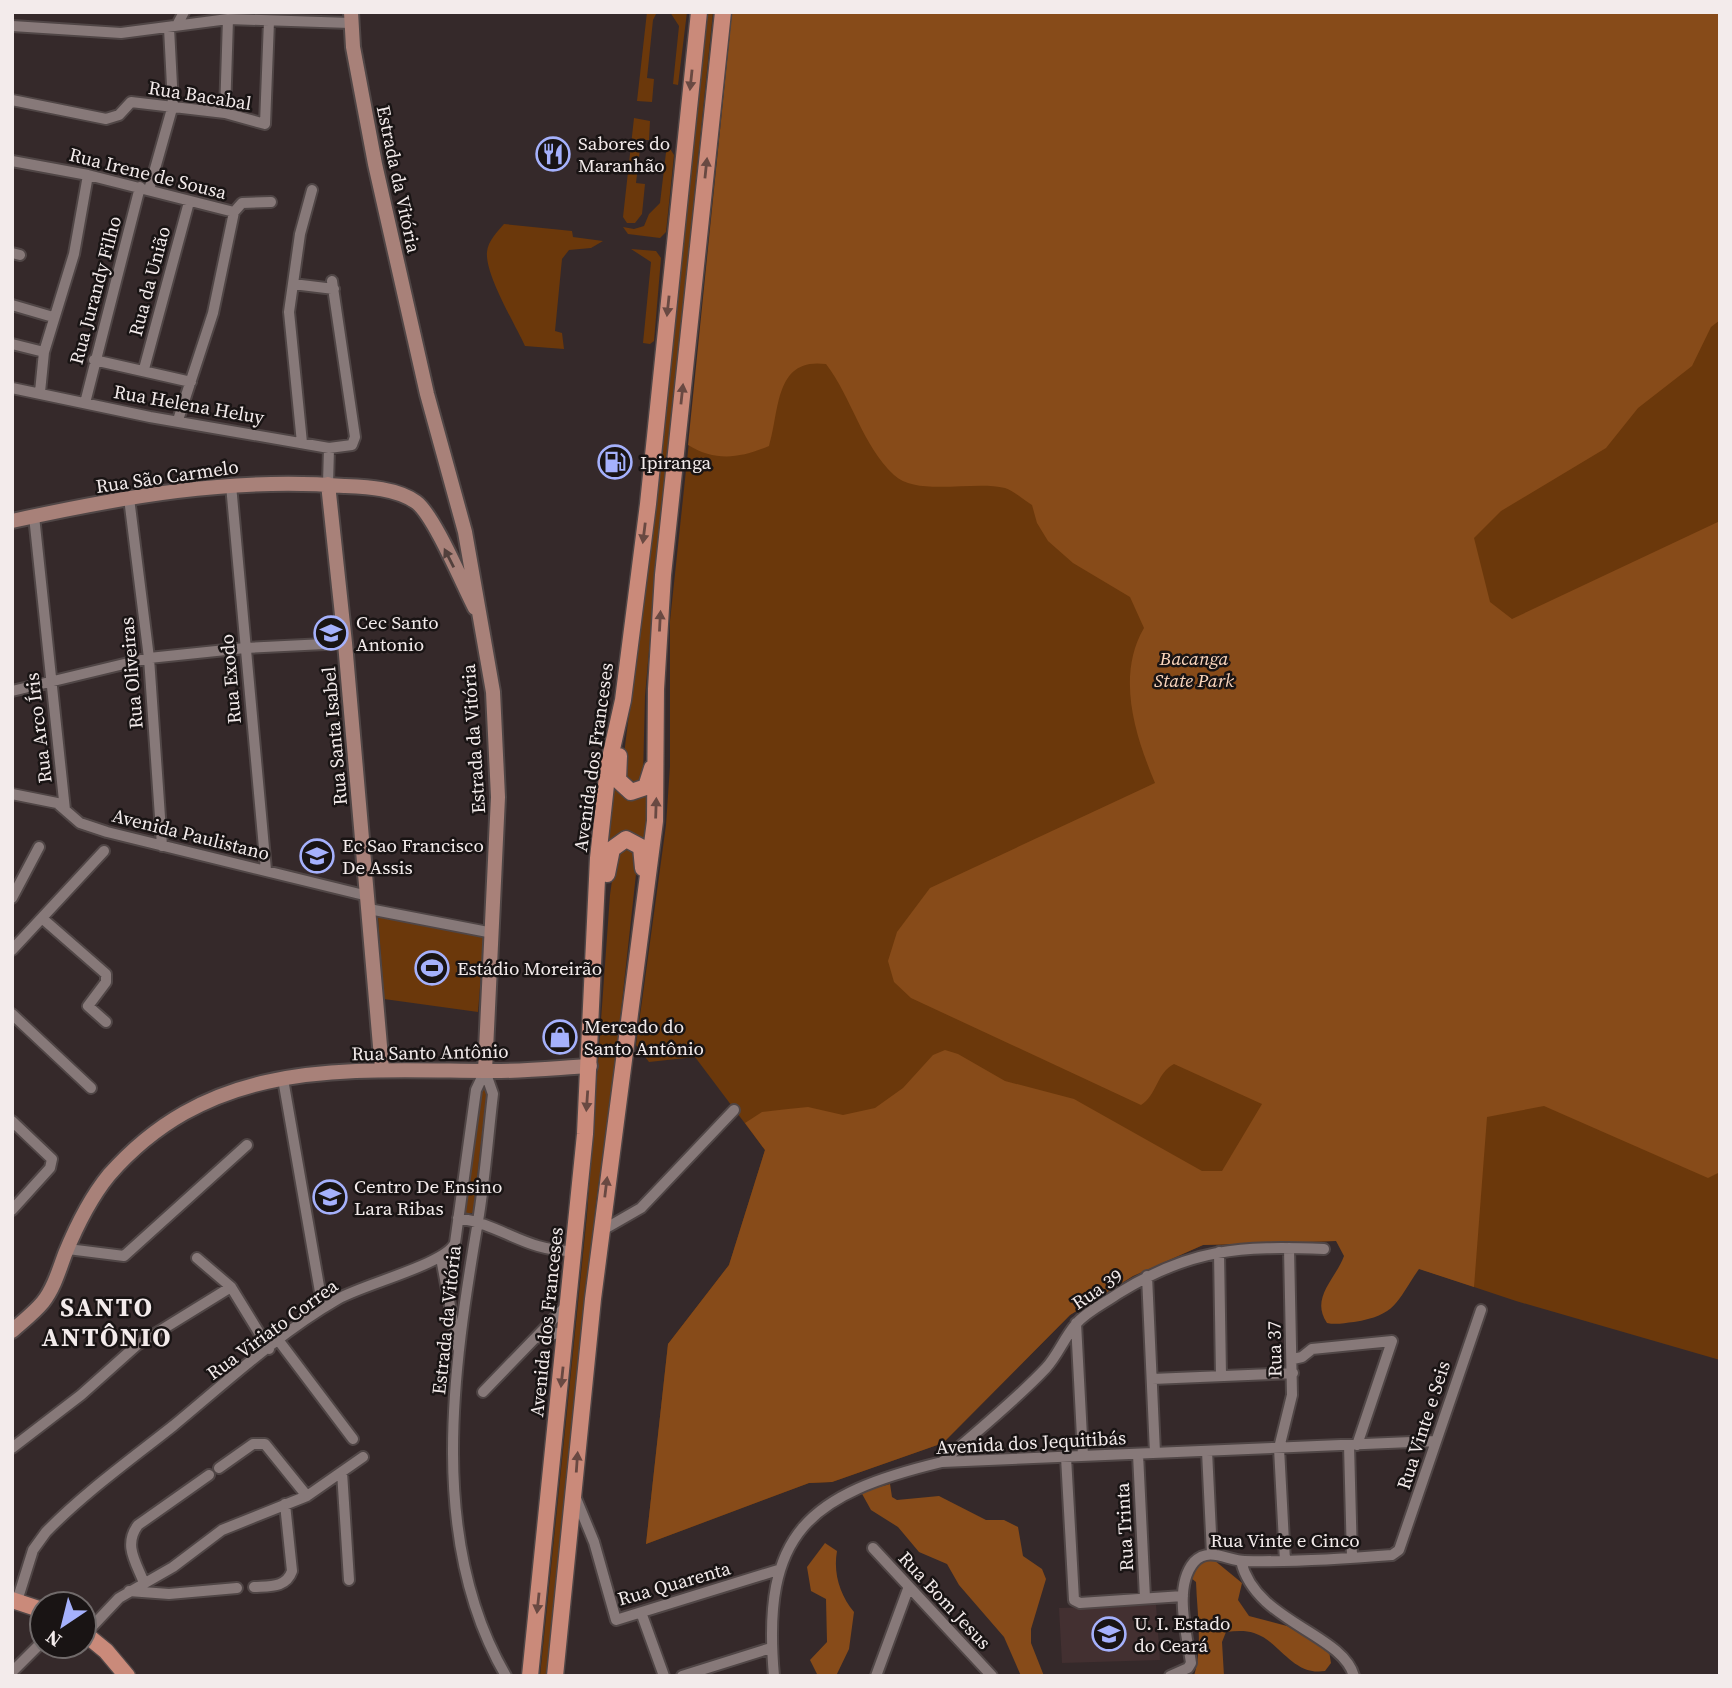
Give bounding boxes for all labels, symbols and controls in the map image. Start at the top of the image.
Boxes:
one-way arrow [686,69,697,91]
street label: Rua Bacabal [147,74,254,116]
street label: Estrada da Vitória [371,103,427,255]
place label: Sabores do Maranhão [578,130,670,178]
restaurant icon: Sabores do Maranhão [534,135,572,173]
street label: Rua Irene de Sousa [67,141,230,205]
one-way arrow [701,157,712,179]
street label: Rua Jurandy Filho [63,213,127,367]
street label: Rua da União [122,223,176,339]
one-way arrow [663,296,674,318]
street label: Rua Helena Heluy [112,378,267,430]
one-way arrow [677,383,688,405]
fuel station icon: Ipiranga [596,443,634,481]
place label: Ipiranga [640,449,712,475]
street label: Rua São Carmelo [94,453,240,499]
one-way arrow [639,522,650,544]
one-way arrow [444,548,455,568]
place label: Cec Santo Antonio [356,609,439,657]
one-way arrow [655,610,666,632]
school or university icon: Cec Santo Antonio [312,614,350,652]
street label: Rua Oliveiras [113,616,149,730]
street label: Rua Exodo [213,633,247,725]
park label: Bacanga State Park [1154,645,1234,693]
street label: Avenida dos Franceses [567,661,619,853]
street label: Estrada da Vitória [455,663,491,815]
street label: Rua Santa Isabel [315,665,353,806]
street label: Rua Arco Íris [18,671,58,785]
one-way arrow [650,797,661,819]
street label: Avenida Paulistano [110,802,272,866]
place label: Ec Sao Francisco De Assis [342,832,484,880]
school or university icon: Ec Sao Francisco De Assis [298,837,336,875]
sports icon: Estádio Moreirão [413,949,451,987]
place label: Estádio Moreirão [457,955,602,981]
place label: Mercado do Santo Antônio [584,1013,704,1061]
shop icon: Mercado do Santo Antônio [541,1018,579,1056]
street label: Rua Santo Antônio [351,1038,509,1066]
one-way arrow [581,1091,592,1113]
place label: Centro De Ensino Lara Ribas [354,1173,502,1221]
one-way arrow [601,1176,612,1198]
school or university icon: Centro De Ensino Lara Ribas [311,1178,349,1216]
street label: Avenida dos Franceses [523,1226,569,1418]
street label: Estrada da Vitória [425,1244,467,1396]
street label: Rua 39 [1066,1262,1128,1316]
street label: Rua Viriato Correa [201,1272,343,1386]
district label: SANTO ANTÔNIO [42,1289,172,1355]
street label: Rua 37 [1261,1321,1287,1377]
street label: Rua Vinte e Seis [1390,1357,1456,1493]
one-way arrow [556,1366,567,1388]
street label: Avenida dos Jequitibás [935,1424,1127,1460]
one-way arrow [572,1450,583,1472]
street label: Rua Trinta [1109,1482,1139,1572]
street label: Rua Vinte e Cinco [1210,1527,1360,1553]
street label: Rua Bom Jesus [893,1545,997,1655]
street label: Rua Quarenta [615,1554,734,1612]
north arrow [28,1590,98,1660]
one-way arrow [532,1592,543,1614]
place label: U. I. Estado do Ceará [1134,1610,1230,1658]
school or university icon: U. I. Estado do Ceará [1090,1615,1128,1653]
text: N [40,1624,66,1654]

